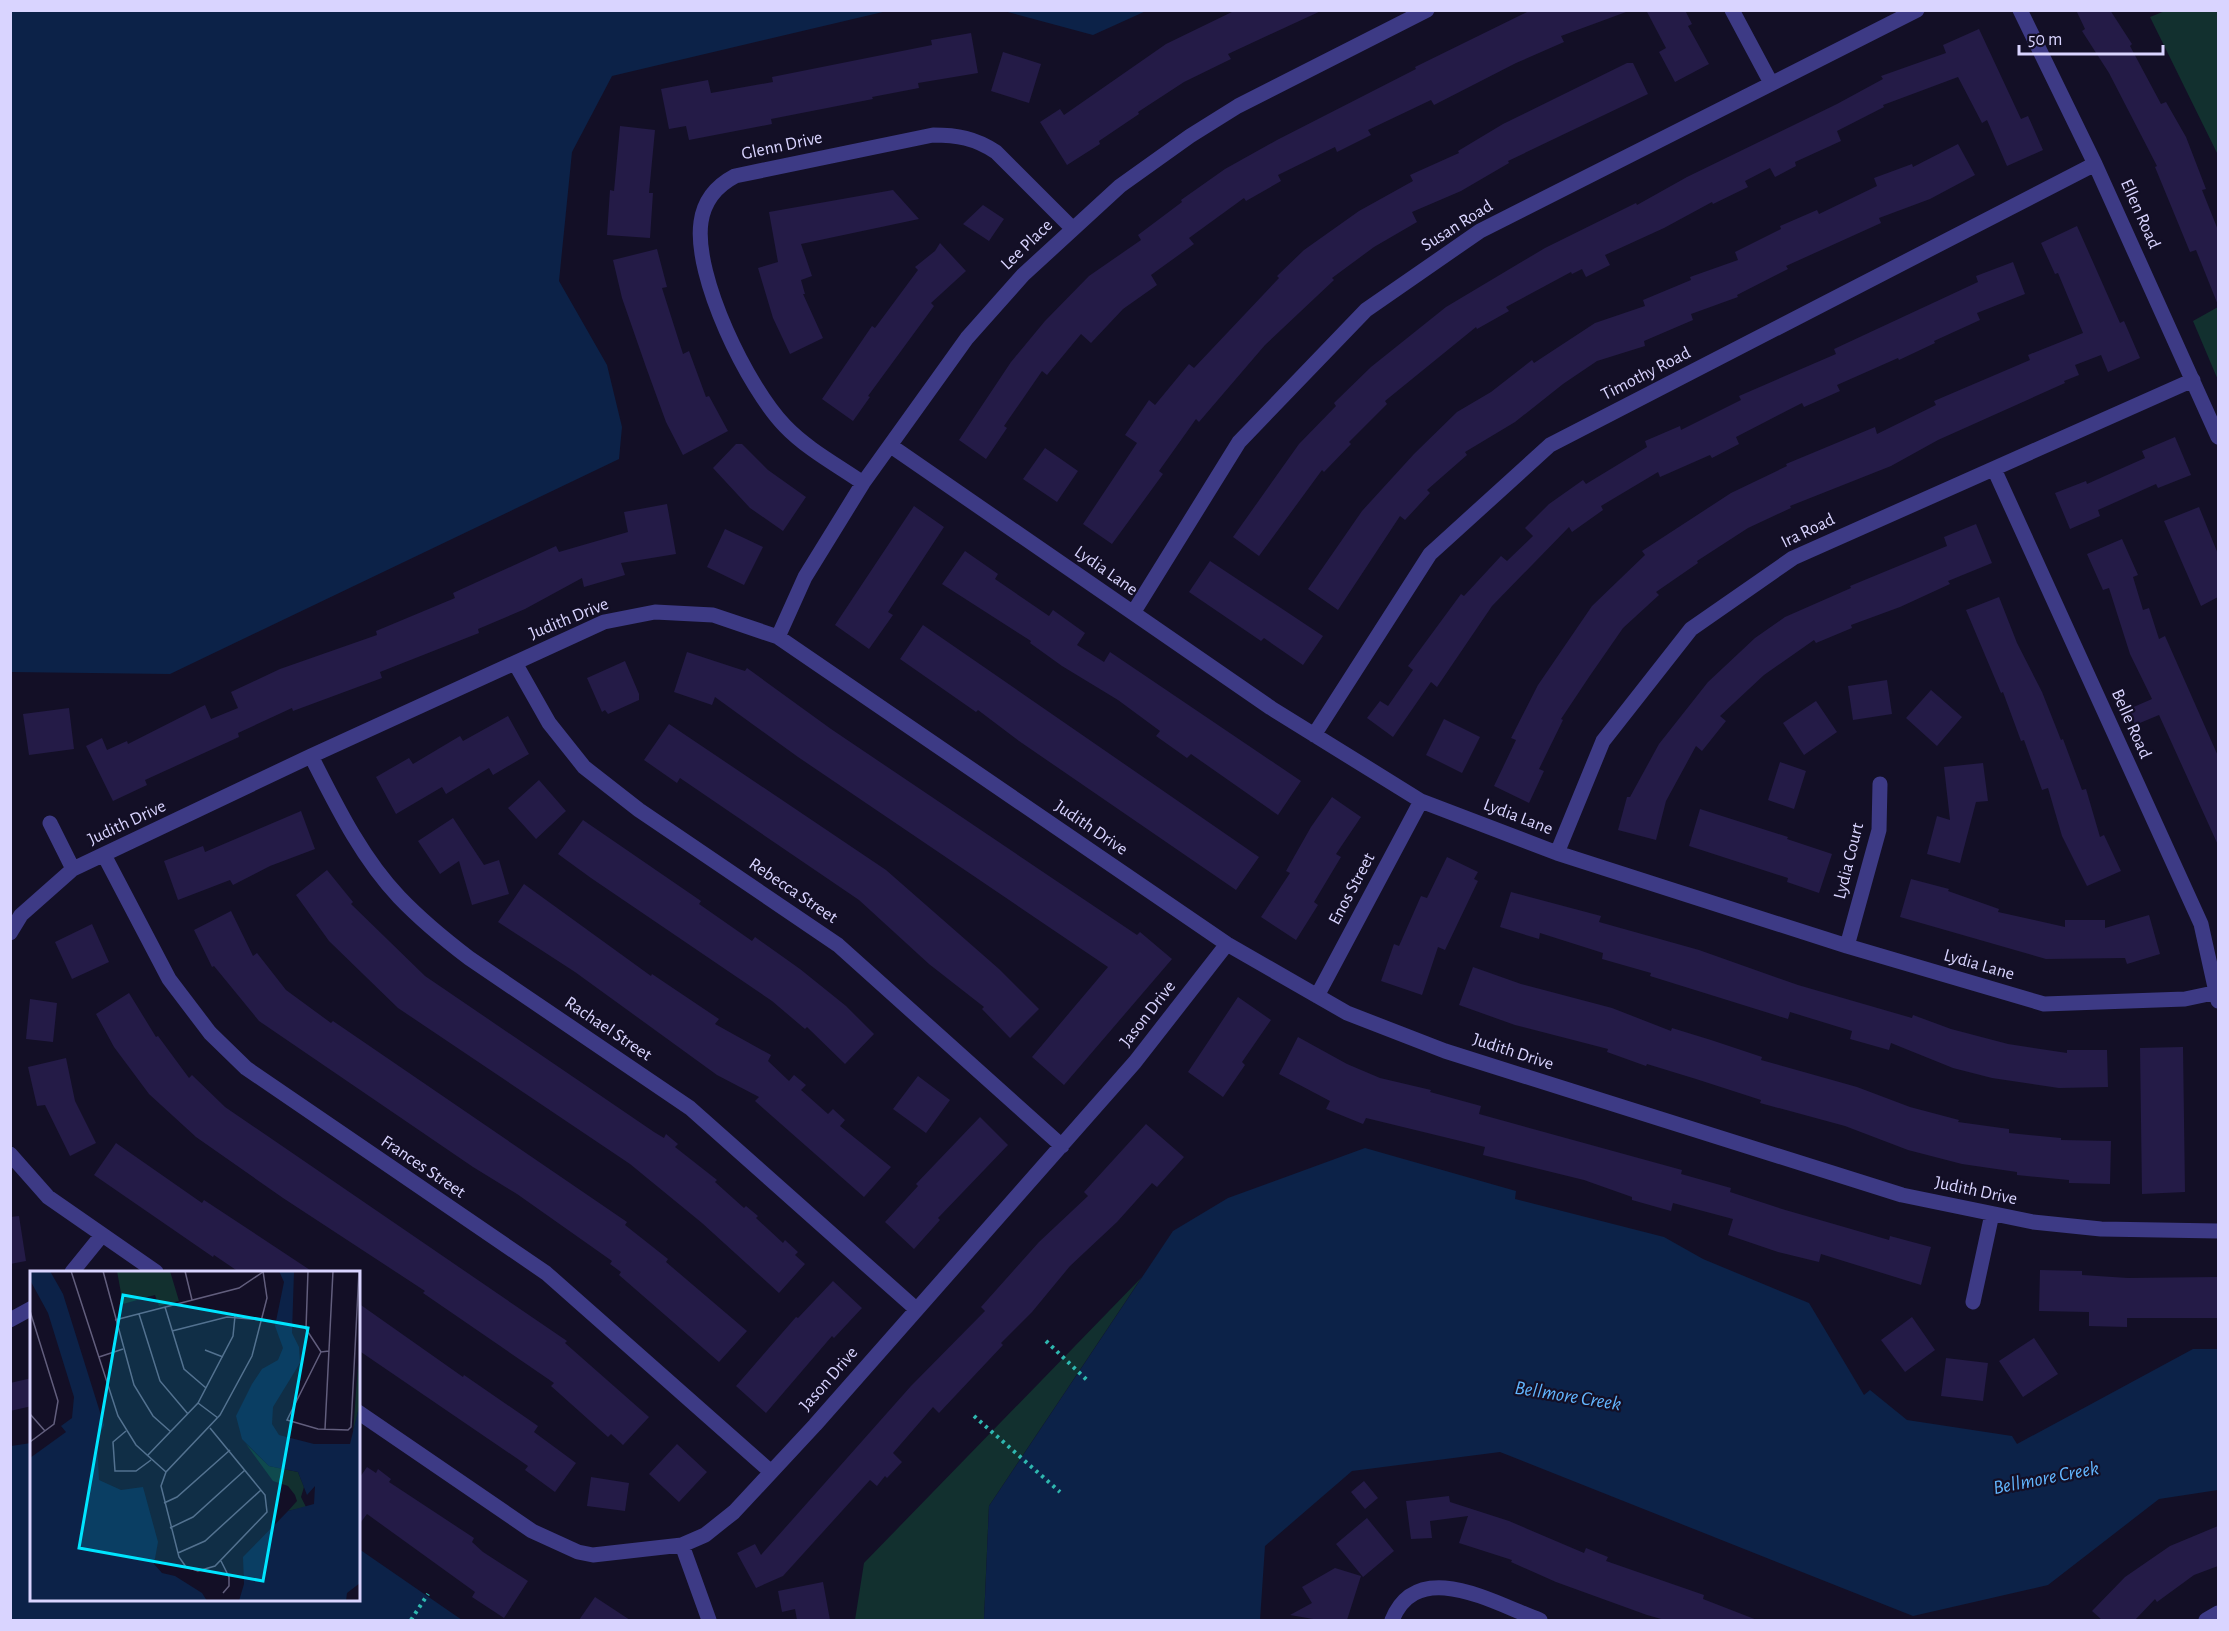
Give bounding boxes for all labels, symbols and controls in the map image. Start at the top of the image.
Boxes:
scale bar [2019,18,2163,56]
text: 50 m [2028,31,2062,49]
street label: Glenn Drive [740,129,824,163]
street label: Ellen Road [2117,177,2163,251]
street label: Susan Road [1418,197,1496,255]
street label: Lee Place [998,216,1056,274]
street label: Timothy Road [1598,344,1694,404]
street label: Ira Road [1778,510,1838,552]
street label: Lydia Lane [1071,543,1141,599]
street label: Judith Drive [527,595,611,643]
street label: Belle Road [2108,687,2154,761]
street label: Lydia Lane [1481,796,1555,838]
street label: Judith Drive [85,797,169,849]
street label: Judith Drive [1051,797,1131,859]
street label: Lydia Court [1831,821,1867,901]
street label: Enos Street [1326,850,1379,928]
street label: Rebecca Street [745,855,841,927]
street label: Lydia Lane [1942,946,2016,984]
street label: Jason Drive [1117,978,1179,1050]
street label: Rachael Street [561,993,655,1065]
street label: Judith Drive [1470,1030,1556,1074]
street label: Frances Street [378,1132,469,1202]
street label: Judith Drive [1933,1173,2019,1209]
inset map [30,1271,360,1601]
street label: Jason Drive [796,1343,862,1415]
water label: Bellmore Creek [1513,1378,1623,1414]
water label: Bellmore Creek [1991,1458,2101,1498]

